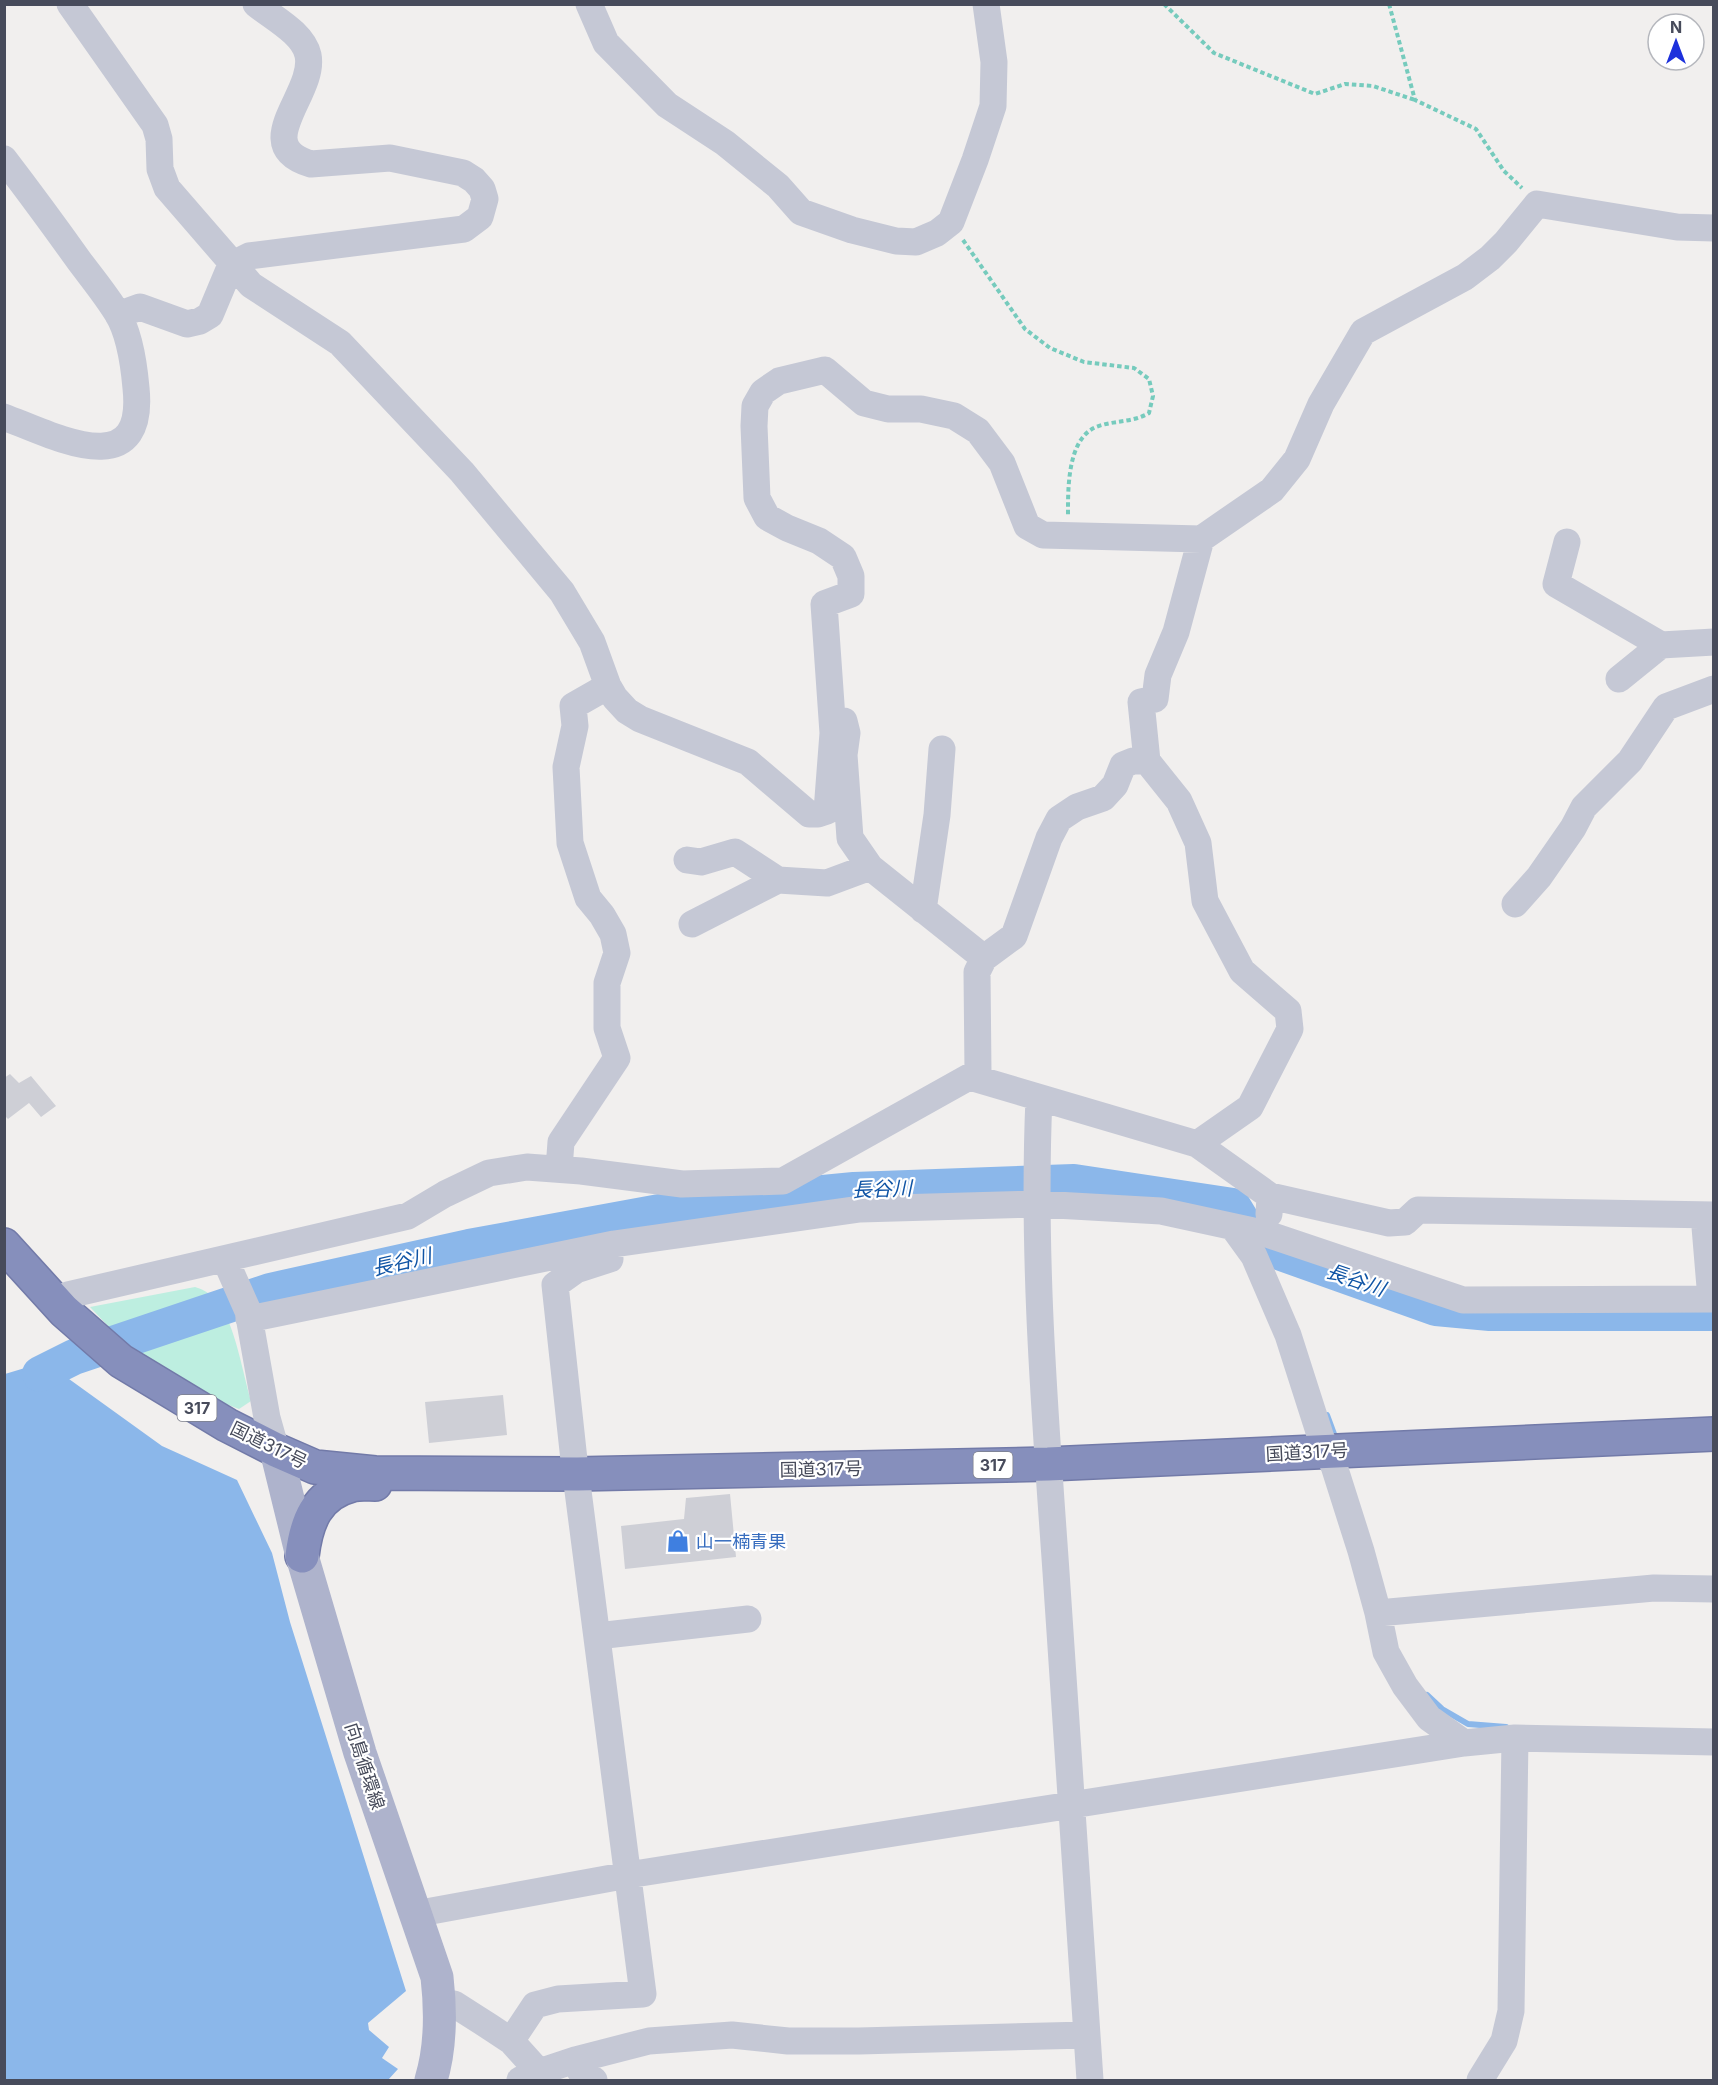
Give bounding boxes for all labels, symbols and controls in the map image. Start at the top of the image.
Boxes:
north arrow [1646,12,1706,72]
text: N [1670,17,1682,37]
water label: 長谷川 [852,1176,914,1202]
water label: 長谷川 [370,1243,436,1280]
water label: 長谷川 [1324,1259,1390,1302]
road number: 317 [178,1395,216,1421]
street label: 国道317号 [227,1417,311,1473]
street label: 国道317号 [1265,1439,1349,1465]
road number: 317 [974,1452,1012,1478]
street label: 国道317号 [780,1458,862,1480]
shop icon: 山一楠青果 [665,1528,691,1554]
place label: 山一楠青果 [696,1531,786,1552]
street label: 向島循環線 [341,1720,389,1812]

